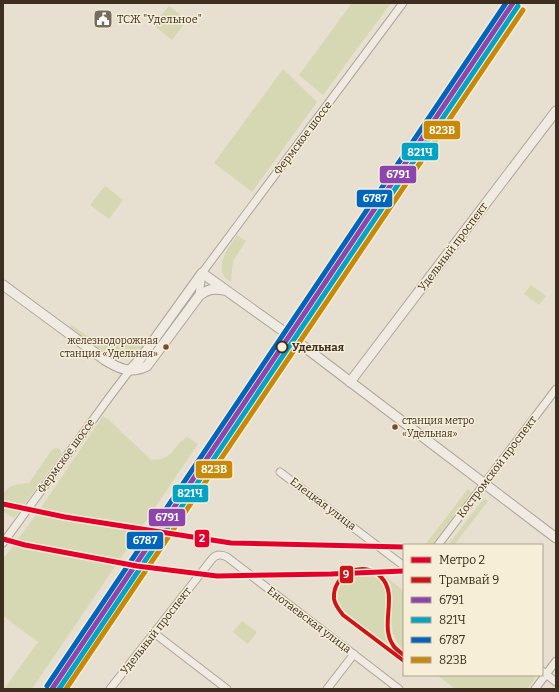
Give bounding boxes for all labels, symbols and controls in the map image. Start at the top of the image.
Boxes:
public building icon: ТСЖ "Удельное" [92,8,114,30]
place label: ТСЖ "Удельное" [117,13,202,26]
street label: Фермское шоссе [271,99,335,177]
line badge: 823В [423,120,461,140]
text: 823В [429,124,455,137]
line badge: 821Ч [401,142,439,161]
text: 821Ч [407,146,433,159]
line badge: 6791 [379,165,417,184]
text: 6791 [386,168,410,181]
line badge: 6787 [356,189,393,208]
text: 6787 [363,192,387,205]
street label: Удельный проспект [416,200,491,294]
place label: железнодорожная станция «Удельная» [60,335,158,360]
marker: Удельная [275,340,289,354]
place label: Удельная [292,341,345,354]
marker: железнодорожная станция «Удельная» [161,342,171,352]
street label: Костромской проспект [454,413,540,520]
place label: станция метро «Удельная» [402,415,475,440]
street label: Фермское шоссе [35,416,97,496]
marker: станция метро «Удельная» [390,422,400,432]
line badge: 823В [195,460,233,479]
text: 823В [201,463,227,476]
street label: Елецкая улица [287,475,359,533]
line badge: 821Ч [172,484,209,503]
text: 821Ч [177,487,203,500]
line badge: 6791 [148,508,186,527]
text: 6791 [155,511,179,524]
line badge: 2 [194,529,210,548]
line badge: 6787 [126,531,164,550]
text: 2 [199,532,205,545]
text: 6787 [133,534,157,547]
legend [403,544,543,676]
text: Метро 2 [439,553,485,567]
line badge: 9 [339,565,354,584]
text: 9 [343,568,350,581]
text: Трамвай 9 [439,573,499,587]
street label: Енотаевская улица [264,584,354,656]
street label: Удельный проспект [118,585,194,677]
text: 6791 [439,593,464,607]
text: 821Ч [439,613,466,627]
text: 6787 [439,633,465,647]
text: 823В [439,653,467,667]

